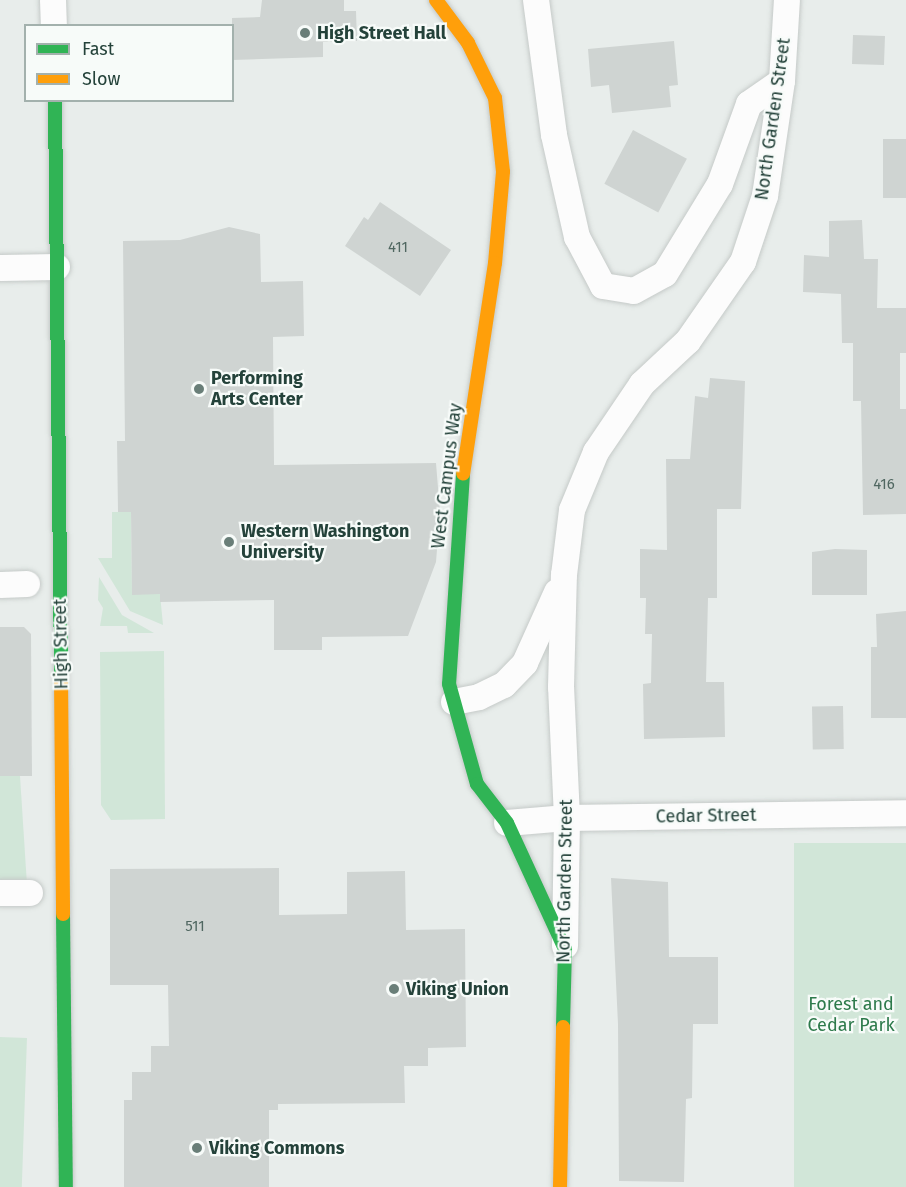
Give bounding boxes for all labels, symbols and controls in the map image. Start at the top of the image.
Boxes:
place label: High Street Hall [317,22,446,44]
legend [24,24,234,102]
marker: High Street Hall [298,26,312,40]
street label: North Garden Street [751,36,795,202]
text: Fast [82,38,114,60]
text: Slow [82,68,120,90]
house number: 411 [388,239,408,257]
place label: Performing Arts Center [211,368,303,410]
marker: Performing Arts Center [192,382,206,396]
street label: West Campus Way [427,402,467,550]
house number: 416 [873,476,895,494]
place label: Western Washington University [241,521,409,564]
marker: Western Washington University [222,535,236,549]
street label: High Street [49,598,73,690]
street label: North Garden Street [553,799,577,963]
street label: Cedar Street [656,804,756,828]
house number: 511 [185,918,205,936]
place label: Viking Union [406,978,509,1000]
marker: Viking Union [387,982,401,996]
park label: Forest and Cedar Park [807,994,895,1036]
place label: Viking Commons [209,1137,344,1159]
marker: Viking Commons [190,1141,204,1155]

